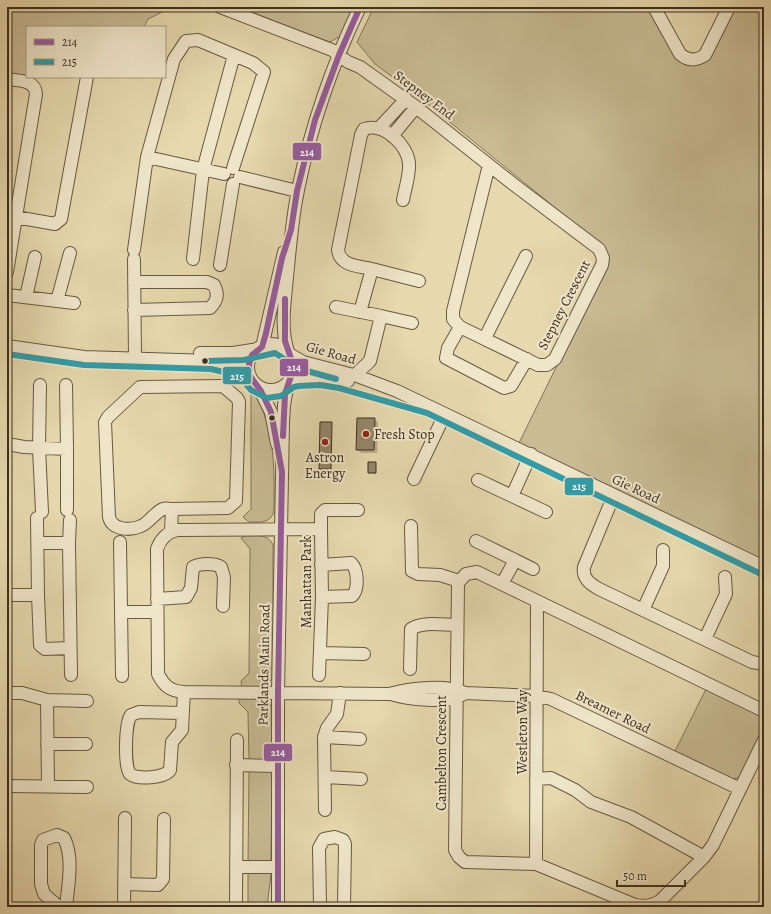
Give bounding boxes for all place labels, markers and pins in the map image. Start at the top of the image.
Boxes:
unlabelled marker [200,356,210,366]
unlabelled marker [267,413,277,423]
place label: Fresh Stop [374,425,435,444]
marker: Fresh Stop [361,429,371,439]
marker: Astron Energy [320,437,330,447]
place label: Astron Energy [305,448,346,483]

